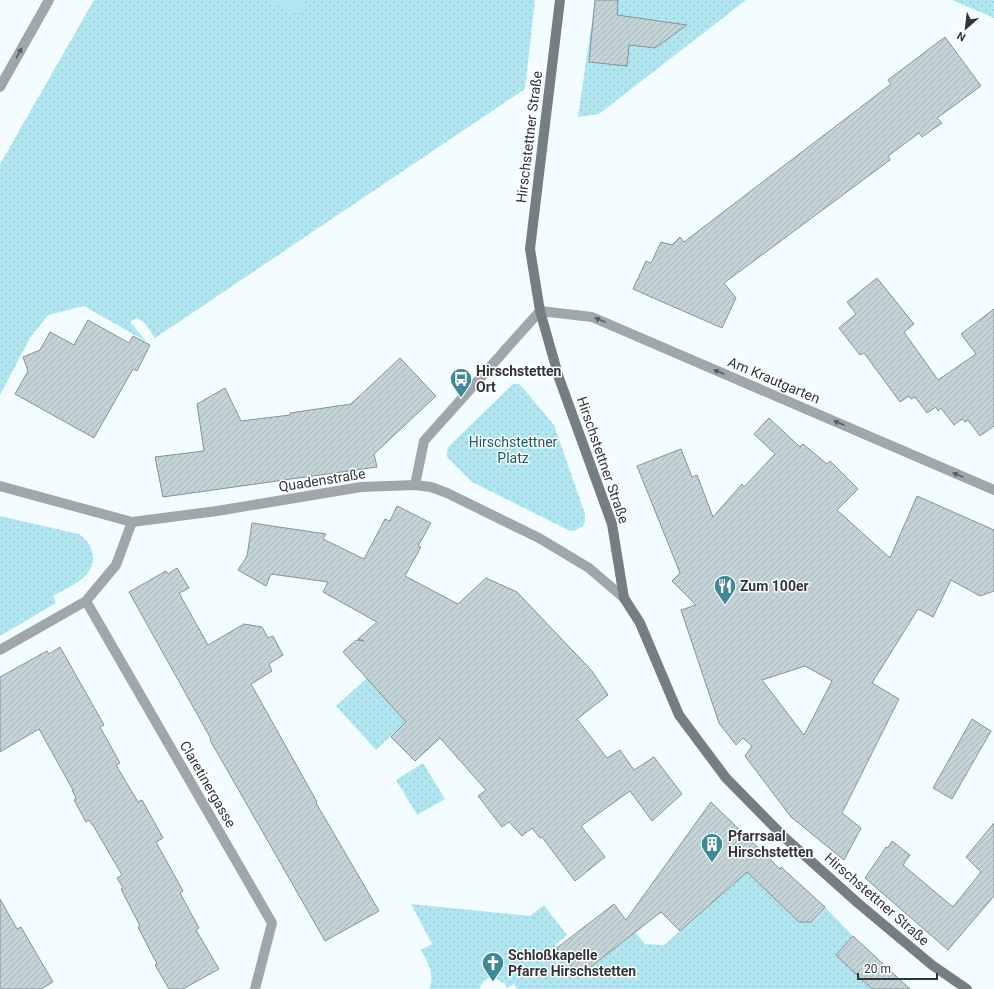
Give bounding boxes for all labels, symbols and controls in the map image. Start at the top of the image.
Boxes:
north arrow [946,8,986,48]
text: N [955,29,968,44]
one-way arrow [16,47,23,59]
street label: Hirschstettner Straße [513,70,545,204]
one-way arrow [594,317,606,324]
street label: Am Krautgarten [726,353,822,407]
place label: Hirschstetten Ort [476,363,562,395]
bus stop icon: Hirschstetten Ort [448,366,474,399]
one-way arrow [714,369,725,375]
street label: Hirschstettner Straße [574,395,632,525]
one-way arrow [833,420,844,426]
park label: Hirschstettner Platz [469,434,558,466]
street label: Quadenstraße [277,465,367,495]
one-way arrow [952,471,964,477]
restaurant icon: Zum 100er [712,573,738,606]
place label: Zum 100er [740,578,809,594]
street label: Claretinergasse [177,738,239,830]
place label: Pfarrsaal Hirschstetten [728,828,814,860]
building icon: Pfarrsaal Hirschstetten [699,831,725,864]
street label: Hirschstettner Straße [822,849,932,949]
place label: Schloßkapelle Pfarre Hirschstetten [508,947,636,979]
church icon: Schloßkapelle Pfarre Hirschstetten [480,950,506,983]
scale bar [858,955,937,981]
text: 20 m [864,962,891,976]

